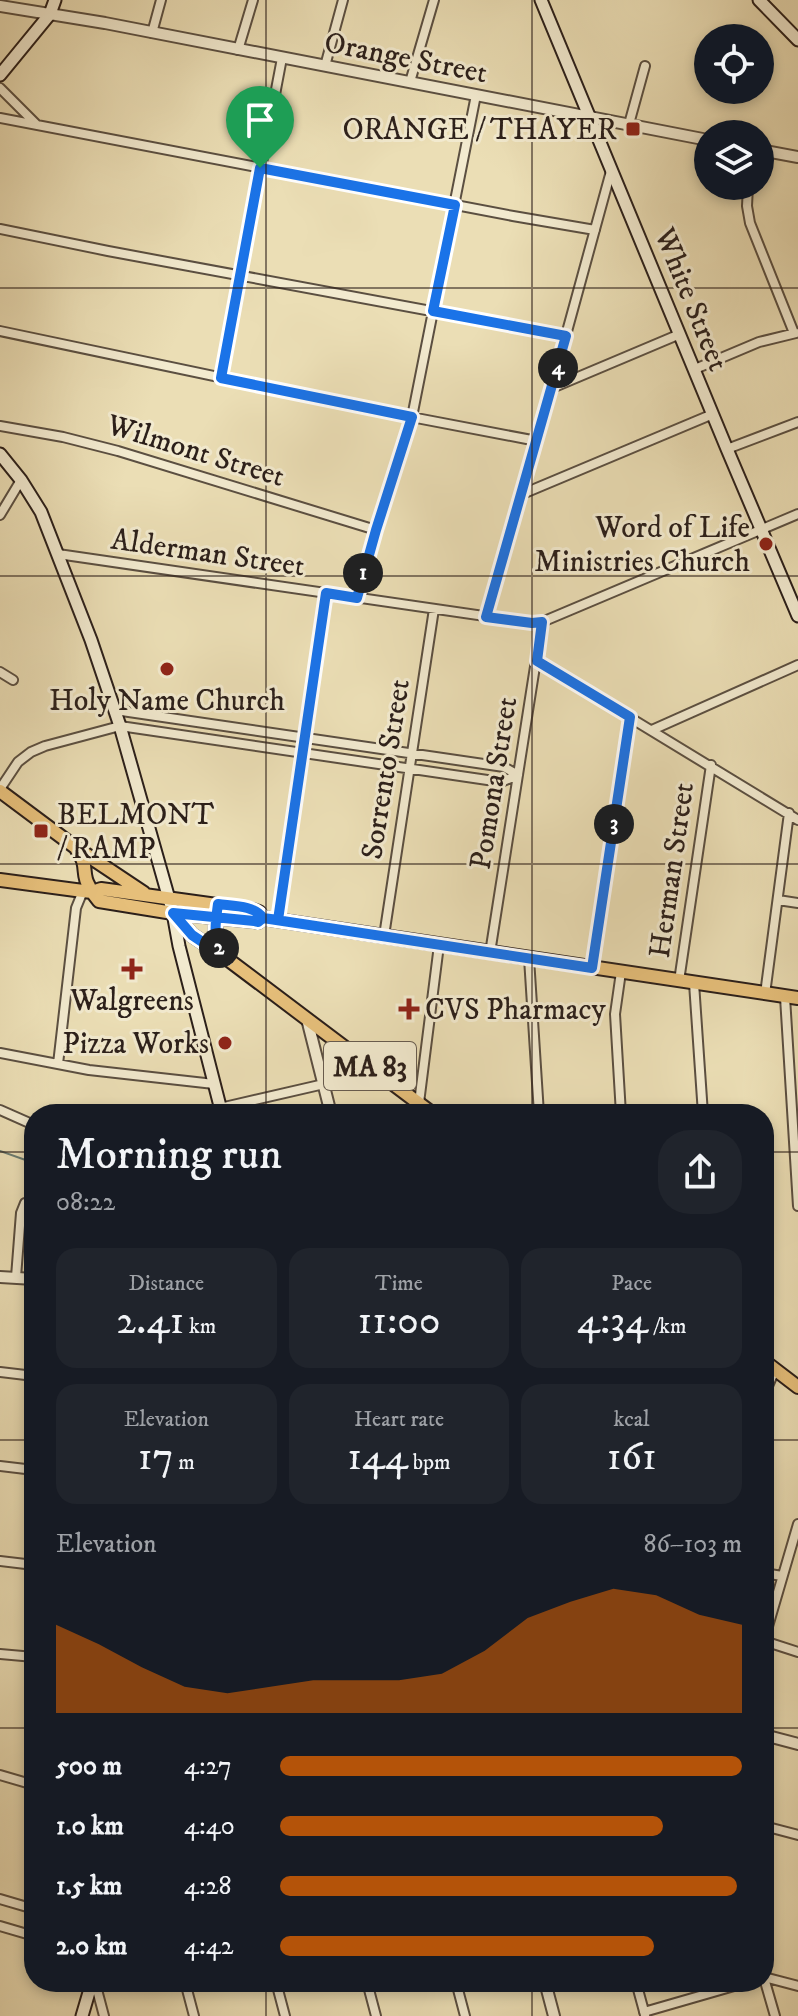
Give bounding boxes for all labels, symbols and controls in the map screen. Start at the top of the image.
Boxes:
map controls [694,24,774,200]
button: locate [694,24,774,104]
street label: Orange Street [321,25,490,92]
pin [226,86,294,168]
icon: arrive [238,98,282,142]
place label: ORANGE / THAYER [342,112,617,149]
marker: ORANGE / THAYER [624,120,642,138]
button: layers [694,120,774,200]
street label: White Street [645,222,736,377]
pin: 4 [538,348,578,388]
text: 4 [552,354,564,381]
street label: Wilmont Street [101,407,289,496]
place label: Word of Life Ministries Church [534,510,750,581]
street label: Alderman Street [109,522,307,585]
marker: Word of Life Ministries Church [757,535,775,553]
pin: 1 [343,553,383,593]
text: 1 [359,559,367,586]
marker: Holy Name Church [158,660,176,678]
street label: Sorrento Street [354,676,419,862]
place label: Holy Name Church [49,683,285,720]
street label: Pomona Street [463,694,526,872]
street label: Herman Street [642,780,703,960]
place label: BELMONT / RAMP [57,797,215,868]
pin: 3 [594,804,634,844]
text: 3 [610,810,618,837]
marker: BELMONT / RAMP [32,822,50,840]
pin: 2 [199,928,239,968]
text: 2 [214,934,224,961]
marker: Walgreens [123,960,141,978]
place label: Walgreens [69,983,194,1020]
place label: CVS Pharmacy [425,992,606,1029]
marker: CVS Pharmacy [400,1000,418,1018]
place label: Pizza Works [62,1026,209,1063]
marker: Pizza Works [216,1034,234,1052]
road number: MA 83 [324,1042,416,1090]
text: Morning run [56,1128,282,1183]
button: share [658,1130,742,1214]
text: 08:22 [56,1186,115,1219]
text: Distance [128,1270,204,1297]
text: Time [375,1270,423,1297]
text: Pace [611,1270,652,1297]
text: 2.41 [116,1297,184,1347]
text: 11:00 [358,1297,440,1347]
text: 4:34 [577,1297,648,1347]
text: km [184,1313,216,1340]
text: /km [648,1313,686,1340]
text: Elevation [124,1406,209,1433]
text: Heart rate [354,1406,444,1433]
text: kcal [614,1406,650,1433]
text: 17 [138,1433,174,1483]
text: 144 [347,1433,408,1483]
text: 161 [607,1433,657,1483]
text: m [174,1449,195,1476]
text: bpm [408,1449,451,1476]
text: Elevation [56,1528,157,1561]
text: 86–103 m [644,1528,742,1561]
text: 500 m [56,1750,122,1783]
text: 4:27 [184,1750,232,1783]
text: 1.0 km [56,1810,124,1843]
text: 4:40 [184,1810,235,1843]
text: 1.5 km [56,1870,122,1903]
text: 4:28 [184,1870,232,1903]
text: 2.0 km [56,1930,127,1963]
text: 4:42 [184,1930,234,1963]

